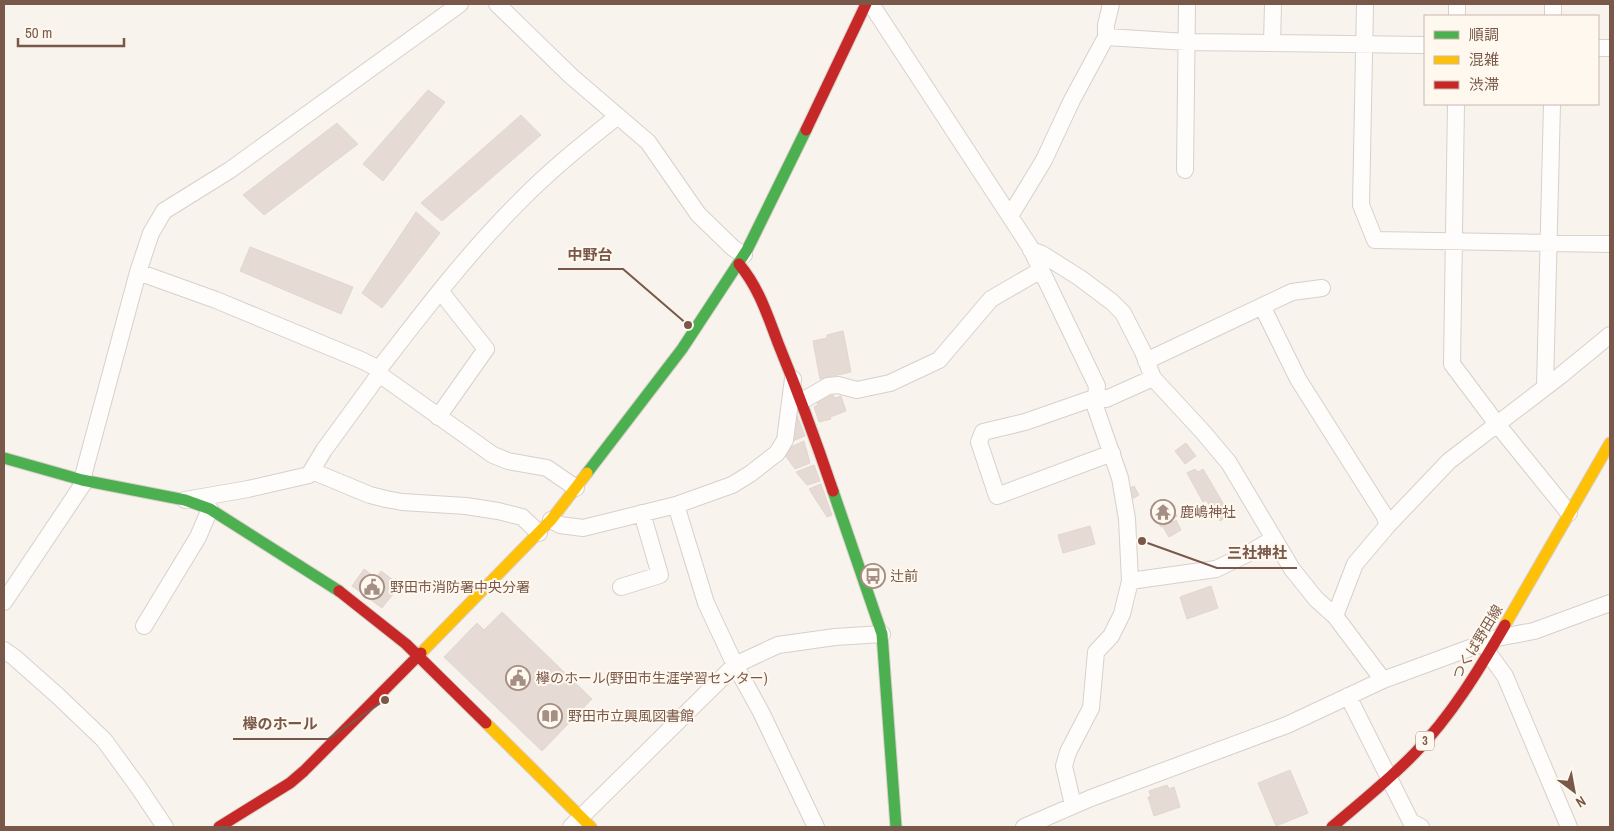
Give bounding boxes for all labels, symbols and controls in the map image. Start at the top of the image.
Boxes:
scale bar [18,15,124,47]
legend [1424,15,1599,105]
text: 50 m [25,22,52,43]
text: 順調 [1469,24,1499,45]
text: 混雑 [1469,49,1499,70]
text: 渋滞 [1469,74,1499,95]
callout: 中野台 [558,239,623,269]
text: 中野台 [567,244,613,265]
temple icon: 鹿嶋神社 [1150,499,1176,525]
place label: 鹿嶋神社 [1180,503,1236,521]
callout: 三社神社 [1217,538,1297,568]
text: 三社神社 [1227,542,1287,563]
bus stop icon: 辻前 [860,563,886,589]
place label: 辻前 [890,567,918,585]
public building icon: 野田市消防署中央分署 [359,574,385,600]
place label: 野田市消防署中央分署 [390,578,530,596]
street label: つくば野田線 [1448,601,1506,683]
public building icon: 欅のホール(野田市生涯学習センター) [505,665,531,691]
place label: 欅のホール(野田市生涯学習センター) [536,669,768,687]
library icon: 野田市立興風図書館 [537,703,563,729]
place label: 野田市立興風図書館 [568,707,694,725]
callout: 欅のホール [233,709,328,739]
text: 欅のホール [242,713,318,734]
road number: 3 [1416,731,1434,750]
north arrow [1549,766,1599,816]
text: N [1573,792,1589,812]

